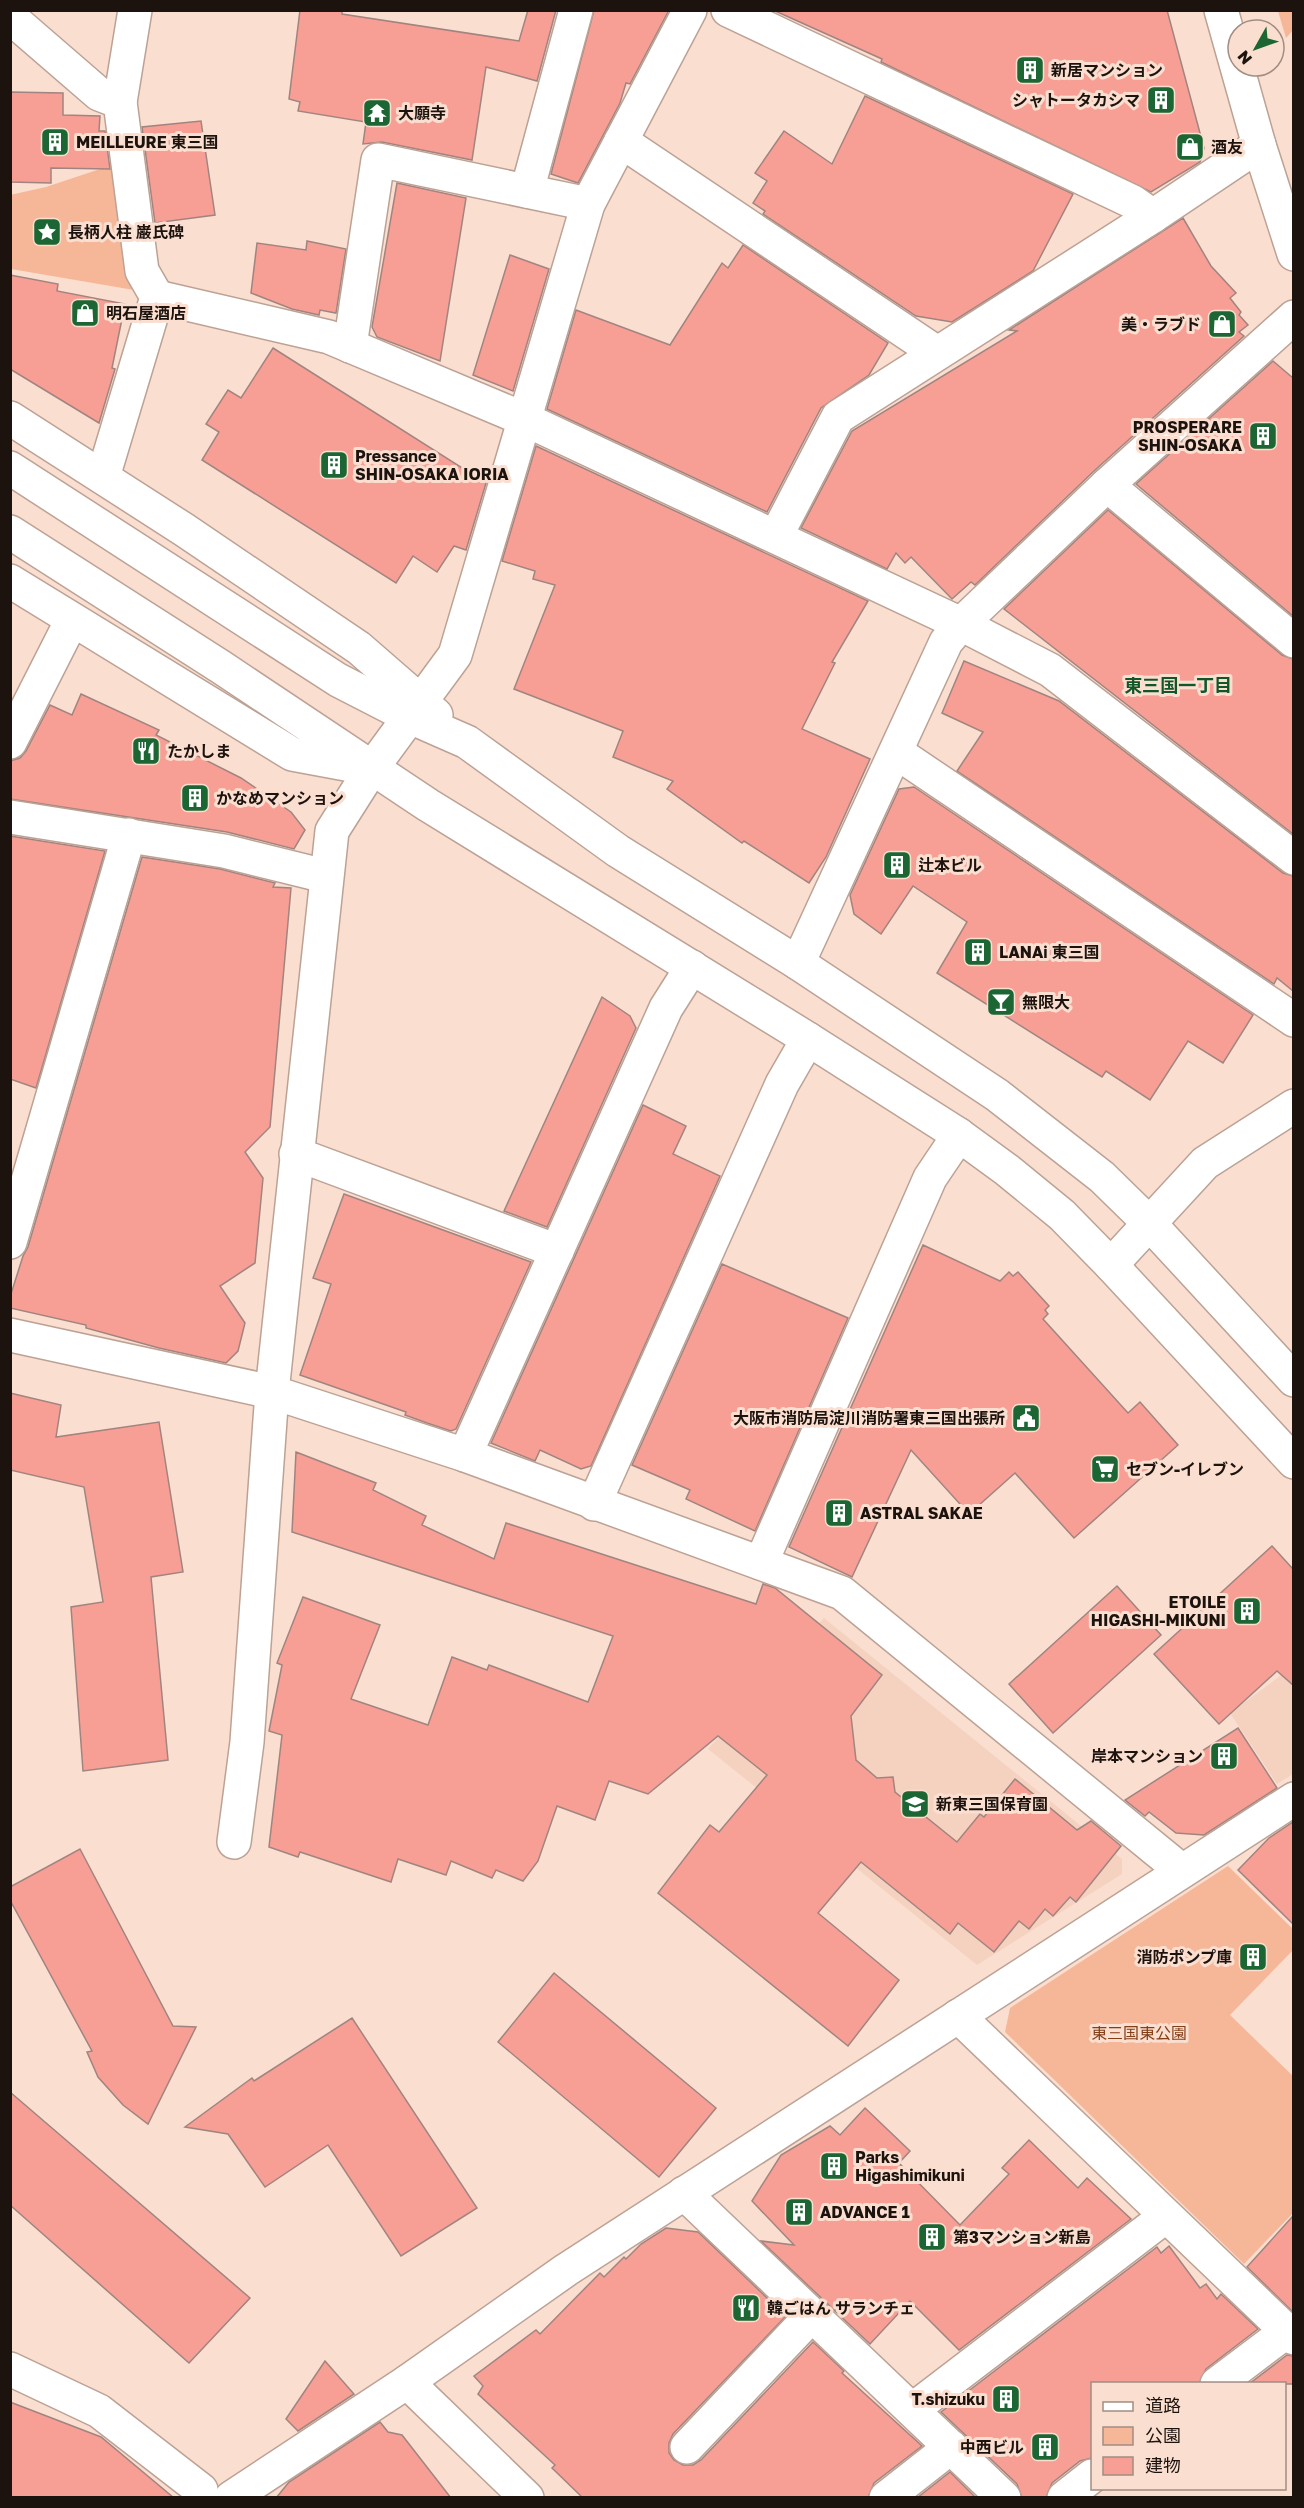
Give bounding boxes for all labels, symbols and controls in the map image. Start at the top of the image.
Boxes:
north arrow [1226,18,1286,78]
text: N [1233,47,1256,69]
building icon: 新居マンション [1014,54,1046,86]
place label: 新居マンション [1051,60,1163,80]
building icon: シャトータカシマ [1145,84,1177,116]
place label: シャトータカシマ [1012,90,1140,110]
temple icon: 大願寺 [361,97,393,129]
place label: 大願寺 [398,103,446,123]
building icon: MEILLEURE 東三国 [39,126,71,158]
shop icon: 酒友 [1174,131,1206,163]
place label: MEILLEURE 東三国 [76,132,219,152]
place label: 酒友 [1211,137,1243,157]
place icon: 長柄人柱 巌氏碑 [31,216,63,248]
place label: 長柄人柱 巌氏碑 [68,222,184,242]
shop icon: 明石屋酒店 [69,297,101,329]
place label: 明石屋酒店 [106,303,186,323]
shop icon: 美・ラブド [1206,308,1238,340]
place label: 美・ラブド [1121,314,1201,334]
place label: PROSPERARE SHIN-OSAKA [1133,417,1243,455]
building icon: PROSPERARE SHIN-OSAKA [1247,420,1279,452]
place label: Pressance SHIN-OSAKA IORIA [355,446,509,484]
building icon: Pressance SHIN-OSAKA IORIA [318,449,350,481]
district label: 東三国一丁目 [1124,674,1232,696]
restaurant icon: たかしま [130,735,162,767]
place label: たかしま [167,741,231,761]
building icon: かなめマンション [179,782,211,814]
place label: かなめマンション [216,788,344,808]
building icon: 辻本ビル [881,849,913,881]
place label: 辻本ビル [918,855,982,875]
building icon: LANAi 東三国 [962,936,994,968]
place label: LANAi 東三国 [999,942,1100,962]
bar icon: 無限大 [985,986,1017,1018]
place label: 無限大 [1022,992,1070,1012]
public building icon: 大阪市消防局淀川消防署東三国出張所 [1010,1402,1042,1434]
place label: 大阪市消防局淀川消防署東三国出張所 [733,1408,1005,1428]
supermarket icon: セブン-イレブン [1089,1453,1121,1485]
place label: セブン-イレブン [1126,1459,1244,1479]
building icon: ASTRAL SAKAE [823,1497,855,1529]
place label: ASTRAL SAKAE [860,1503,983,1523]
place label: ETOILE HIGASHI-MIKUNI [1091,1592,1226,1630]
building icon: ETOILE HIGASHI-MIKUNI [1231,1595,1263,1627]
building icon: 岸本マンション [1208,1740,1240,1772]
place label: 岸本マンション [1091,1746,1203,1766]
school or university icon: 新東三国保育園 [899,1788,931,1820]
place label: 新東三国保育園 [936,1794,1048,1814]
building icon: 消防ポンプ庫 [1237,1941,1269,1973]
place label: 消防ポンプ庫 [1136,1947,1232,1967]
park label: 東三国東公園 [1091,2023,1187,2043]
place label: Parks Higashimikuni [855,2147,965,2185]
building icon: Parks Higashimikuni [818,2150,850,2182]
building icon: ADVANCE 1 [783,2196,815,2228]
place label: ADVANCE 1 [820,2202,910,2222]
building icon: 第3マンション新島 [916,2221,948,2253]
place label: 第3マンション新島 [953,2227,1091,2247]
restaurant icon: 韓ごはん サランチェ [730,2292,762,2324]
place label: 韓ごはん サランチェ [767,2298,915,2318]
legend [1091,2382,1286,2490]
building icon: T.shizuku [990,2383,1022,2415]
place label: T.shizuku [912,2389,985,2409]
text: 道路 [1145,2394,1181,2416]
text: 公園 [1145,2424,1181,2446]
building icon: 中西ビル [1029,2431,1061,2463]
place label: 中西ビル [960,2437,1024,2457]
text: 建物 [1145,2454,1181,2476]

